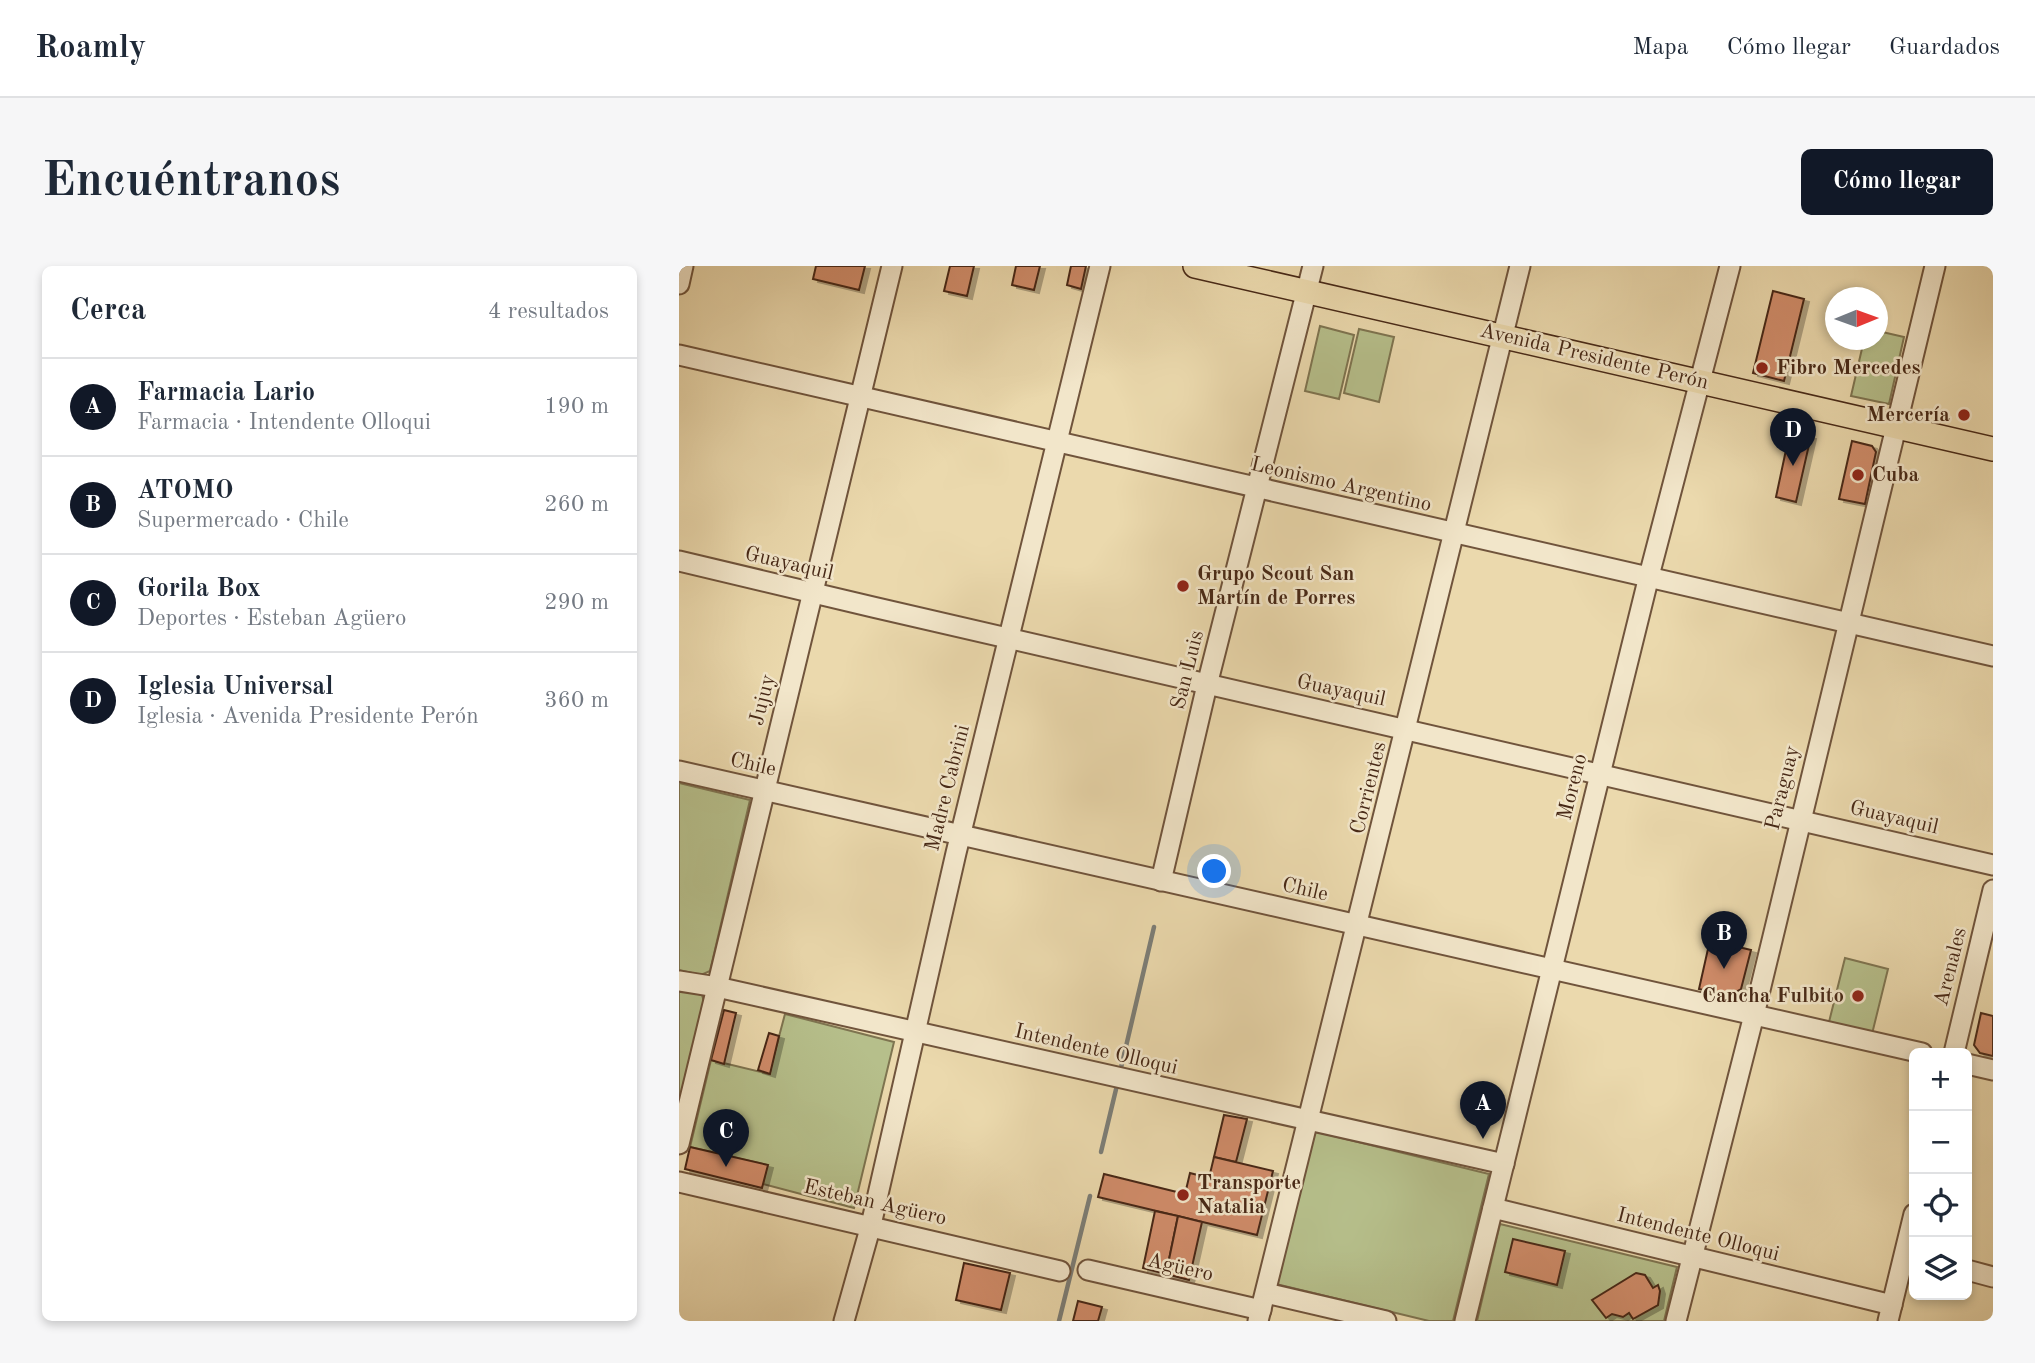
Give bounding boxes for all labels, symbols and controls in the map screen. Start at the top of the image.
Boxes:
text: Roamly [35,32,146,65]
text: Mapa [1632,36,1689,60]
text: Cómo llegar [1727,36,1851,60]
text: Guardados [1889,36,2000,60]
button: Cómo llegar [1801,149,1993,215]
text: Encuéntranos [42,158,340,207]
north arrow [1825,287,1888,350]
text: Cerca [70,296,146,326]
text: 4 resultados [488,300,609,323]
street label: Avenida Presidente Perón [1478,320,1710,394]
place label: Fibro Mercedes [1776,358,1921,379]
marker: Fibro Mercedes [1754,360,1770,376]
text: Farmacia Lario [137,380,315,406]
text: A [84,395,102,418]
text: 190 m [544,395,609,418]
place label: Mercería [1867,405,1950,426]
marker: Mercería [1956,407,1972,423]
pin: D [1770,408,1816,466]
text: Farmacia · Intendente Olloqui [137,411,431,434]
street label: Leonismo Argentino [1249,454,1433,516]
place label: Cuba [1872,465,1919,486]
marker: Cuba [1850,467,1866,483]
text: ATOMO [137,478,234,504]
text: B [85,493,101,516]
text: 260 m [544,493,609,516]
text: Supermercado · Chile [137,509,349,532]
street label: Guayaquil [743,544,836,584]
place label: Grupo Scout San Martín de Porres [1197,564,1355,609]
text: Gorila Box [137,576,261,602]
marker: Grupo Scout San Martín de Porres [1175,578,1191,594]
text: C [85,591,101,614]
text: 290 m [544,591,609,614]
text: Deportes · Esteban Agüero [137,607,406,630]
street label: San Luis [1168,628,1208,712]
street label: Guayaquil [1295,671,1388,711]
street label: Jujuy [747,672,779,728]
text: Iglesia Universal [137,674,334,700]
text: D [84,689,102,712]
text: 360 m [544,689,609,712]
text: Iglesia · Avenida Presidente Perón [137,705,479,728]
street label: Madre Cabrini [922,723,974,853]
street label: Corrientes [1347,740,1391,836]
street label: Paraguay [1762,744,1804,832]
street label: Chile [728,750,778,780]
street label: Moreno [1555,751,1591,823]
street label: Guayaquil [1848,798,1941,838]
your location [1197,854,1231,888]
street label: Chile [1280,875,1330,905]
pin: B [1701,911,1747,969]
street label: Arenales [1931,925,1971,1009]
place label: Cancha Fulbito [1702,986,1844,1007]
marker: Cancha Fulbito [1850,988,1866,1004]
street label: Intendente Olloqui [1012,1021,1180,1079]
map controls [1909,1048,1972,1300]
button: + [1909,1048,1972,1111]
pin: A [1460,1081,1506,1139]
pin: C [703,1109,749,1167]
button: − [1909,1111,1972,1174]
place label: Transporte Natalia [1197,1173,1301,1218]
button: locate [1909,1174,1972,1237]
street label: Esteban Agüero [801,1176,949,1230]
marker: Transporte Natalia [1175,1187,1191,1203]
street label: Intendente Olloqui [1615,1205,1781,1265]
button: layers [1909,1237,1972,1300]
street label: Agüero [1145,1250,1215,1286]

